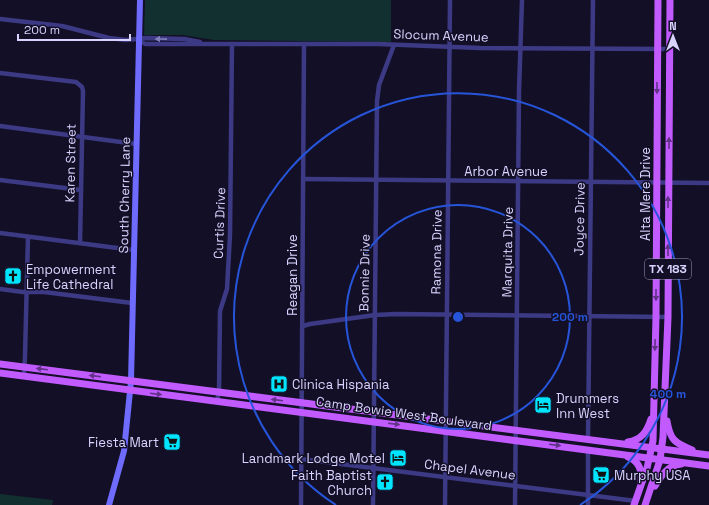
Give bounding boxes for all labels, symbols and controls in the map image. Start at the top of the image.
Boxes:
scale bar [18,16,130,42]
north arrow [653,16,693,56]
text: N [669,19,677,33]
text: 200 m [24,22,60,38]
street label: Slocum Avenue [393,25,489,46]
one-way arrow [154,36,167,42]
one-way arrow [654,82,660,95]
street label: Karen Street [61,123,80,203]
one-way arrow [666,136,672,149]
street label: South Cherry Lane [115,137,134,253]
street label: Alta Mere Drive [637,147,654,241]
street label: Arbor Avenue [464,163,548,180]
street label: Joyce Drive [570,182,589,256]
street label: Curtis Drive [210,187,229,259]
one-way arrow [665,195,671,208]
street label: Marquita Drive [498,206,517,298]
street label: Ramona Drive [427,209,446,295]
street label: Reagan Drive [284,234,301,316]
street label: Bonnie Drive [355,234,374,312]
one-way arrow [665,243,671,256]
road number: TX 183 [645,259,691,279]
place label: Empowerment Life Cathedral [26,261,116,293]
church icon: Empowerment Life Cathedral [3,266,23,286]
one-way arrow [653,289,659,302]
text: 200 m [552,309,588,325]
centre of rings [451,310,465,324]
one-way arrow [652,339,658,352]
one-way arrow [36,366,48,372]
one-way arrow [89,373,101,379]
hospital icon: Clinica Hispania [269,374,289,394]
place label: Clinica Hispania [292,376,390,393]
text: 400 m [650,386,686,402]
place label: Drummers Inn West [556,390,619,422]
one-way arrow [150,391,162,397]
street label: Camp Bowie West Boulevard [315,393,493,434]
hotel icon: Drummers Inn West [533,395,553,415]
one-way arrow [271,397,283,403]
one-way arrow [388,421,400,427]
supermarket icon: Fiesta Mart [162,432,182,452]
place label: Fiesta Mart [88,434,159,451]
one-way arrow [549,442,561,449]
hotel icon: Landmark Lodge Motel [388,448,408,468]
place label: Landmark Lodge Motel [242,450,385,467]
street label: Chapel Avenue [423,455,517,484]
supermarket icon: Murphy USA [591,465,611,485]
place label: Faith Baptist Church [291,467,372,499]
place label: Murphy USA [614,467,690,484]
church icon: Faith Baptist Church [375,472,395,492]

